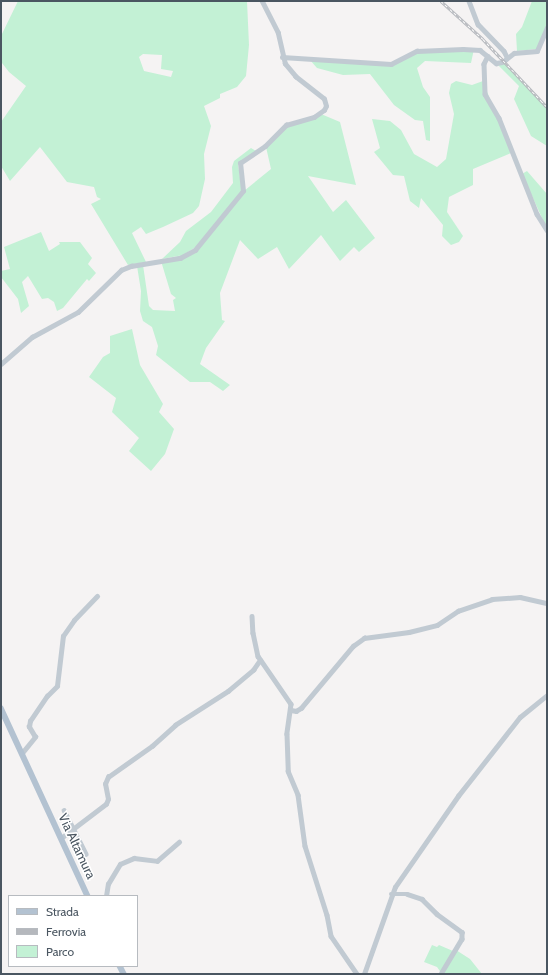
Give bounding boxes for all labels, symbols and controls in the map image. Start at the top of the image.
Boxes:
street label: Via Altamura [55,811,99,881]
legend [8,895,138,967]
text: Strada [46,904,79,919]
text: Ferrovia [46,924,86,939]
text: Parco [46,944,74,959]

